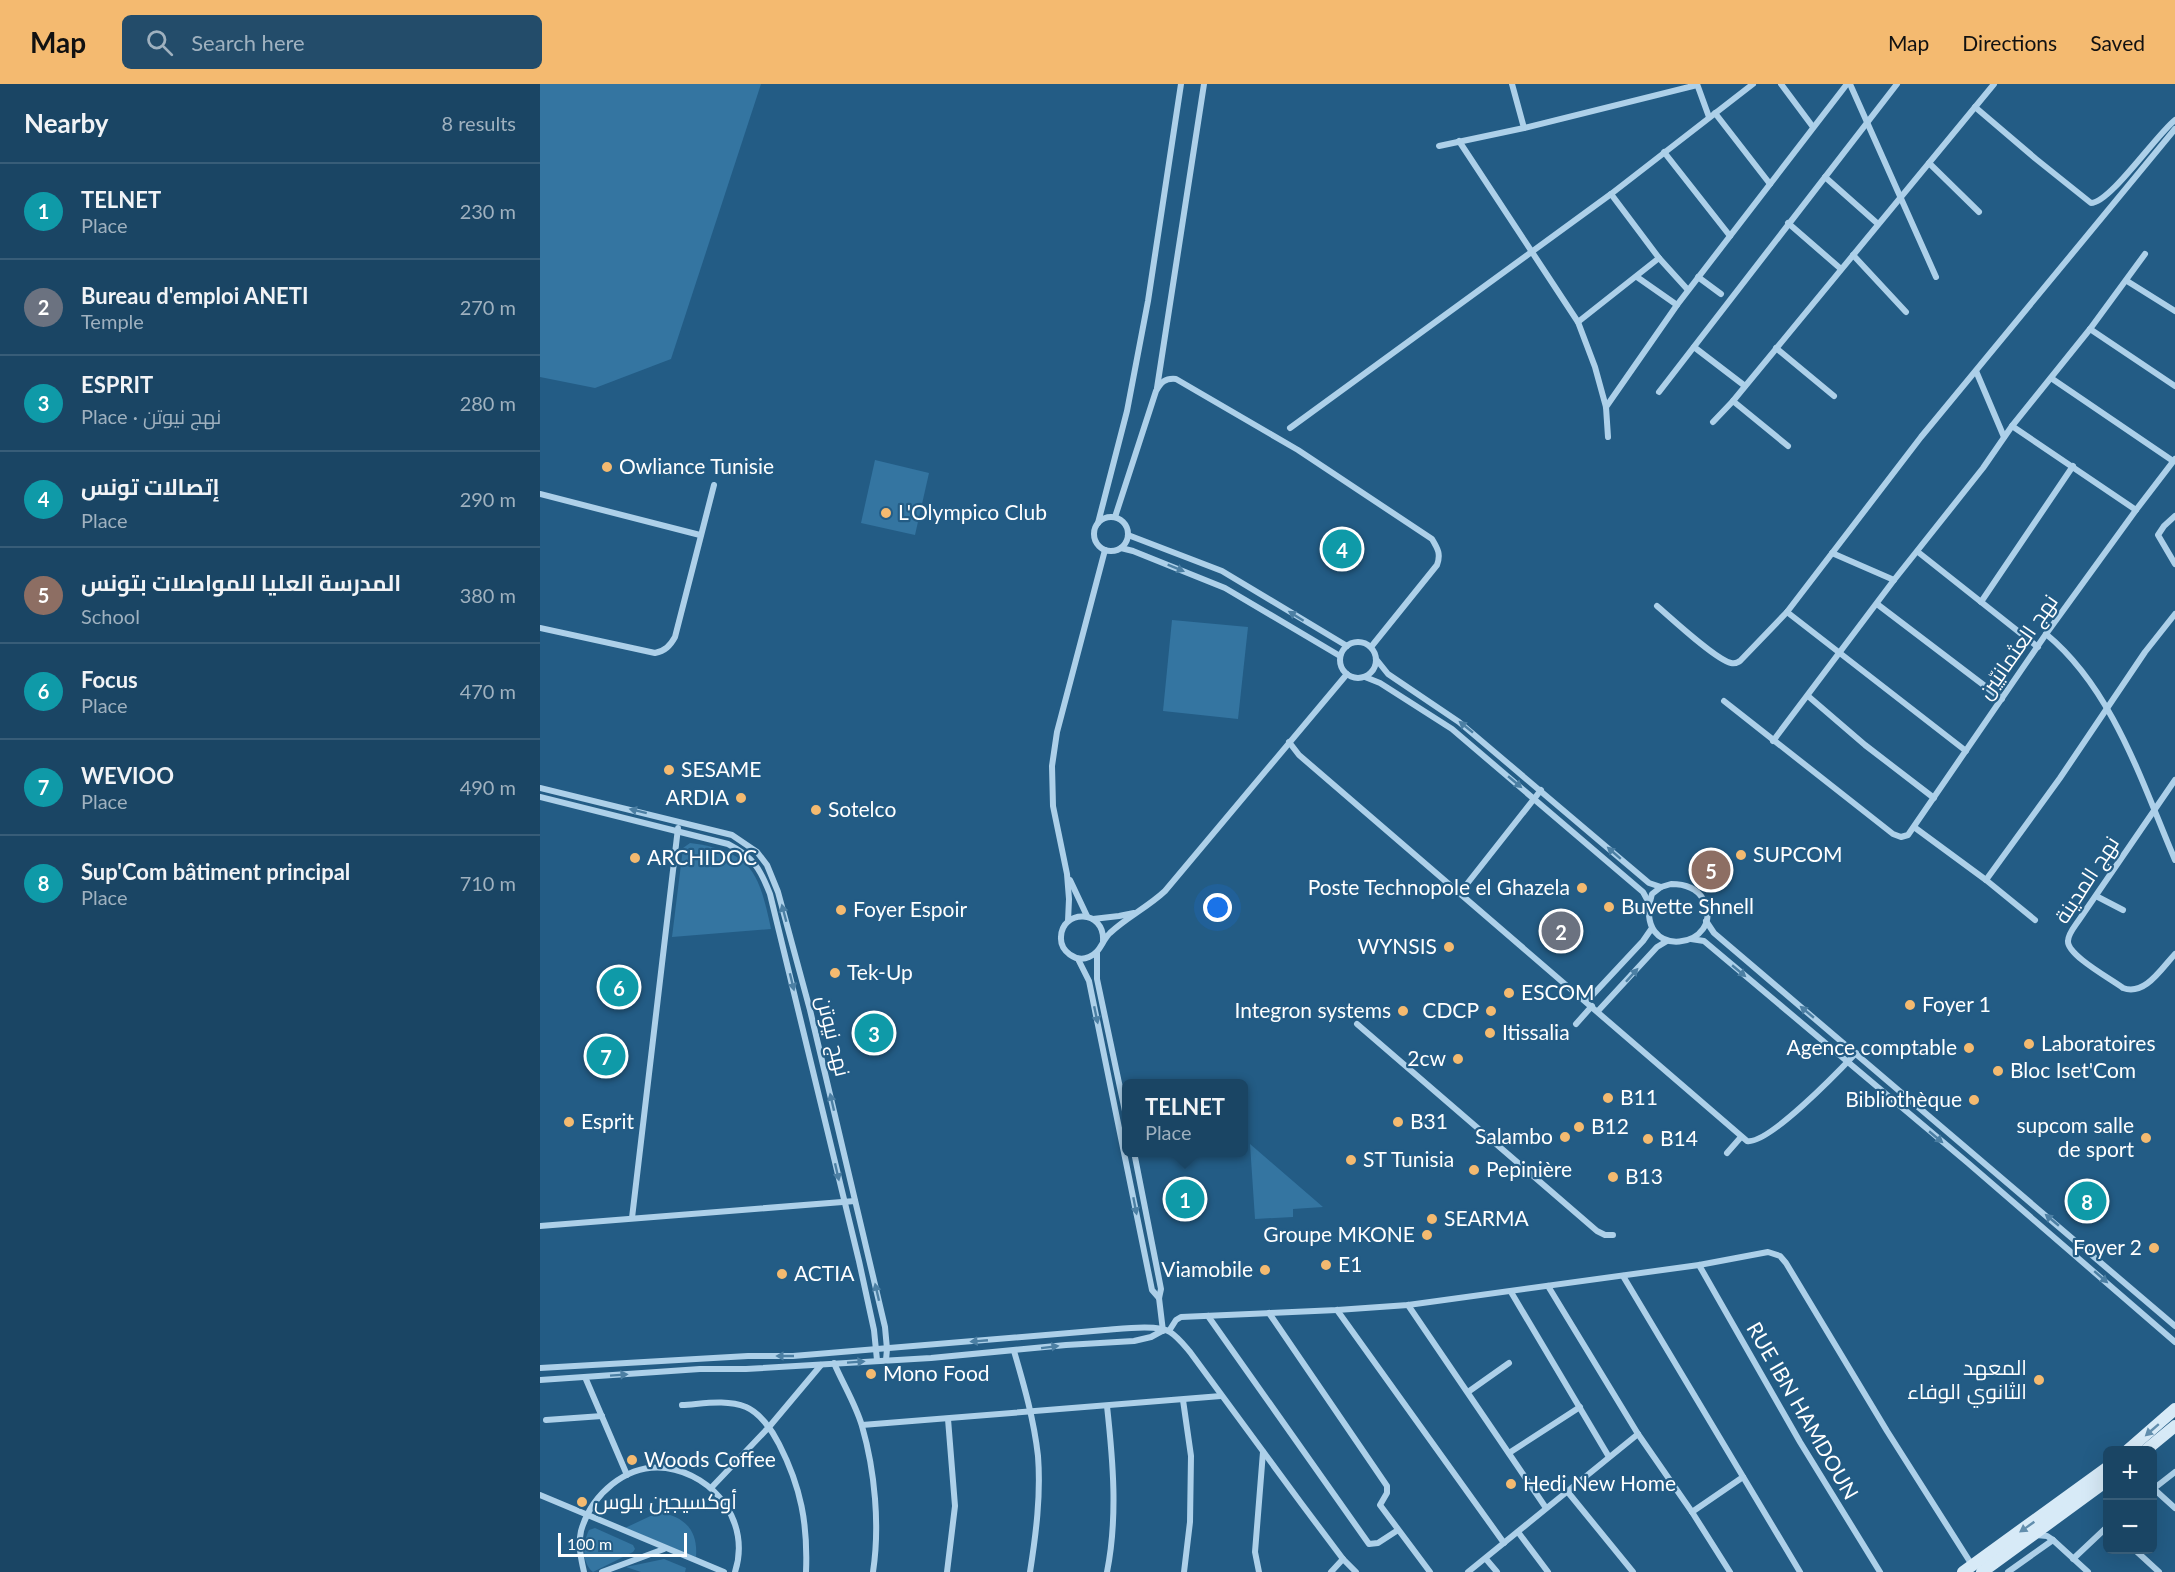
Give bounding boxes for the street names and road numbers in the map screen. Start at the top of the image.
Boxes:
street label: نهج العثمانيّين [1972,589,2064,705]
street label: نهج المدينة [2048,831,2126,929]
street label: نهج نيوتن [809,993,857,1079]
street label: RUE IBN HAMDOUN [1742,1317,1864,1503]

